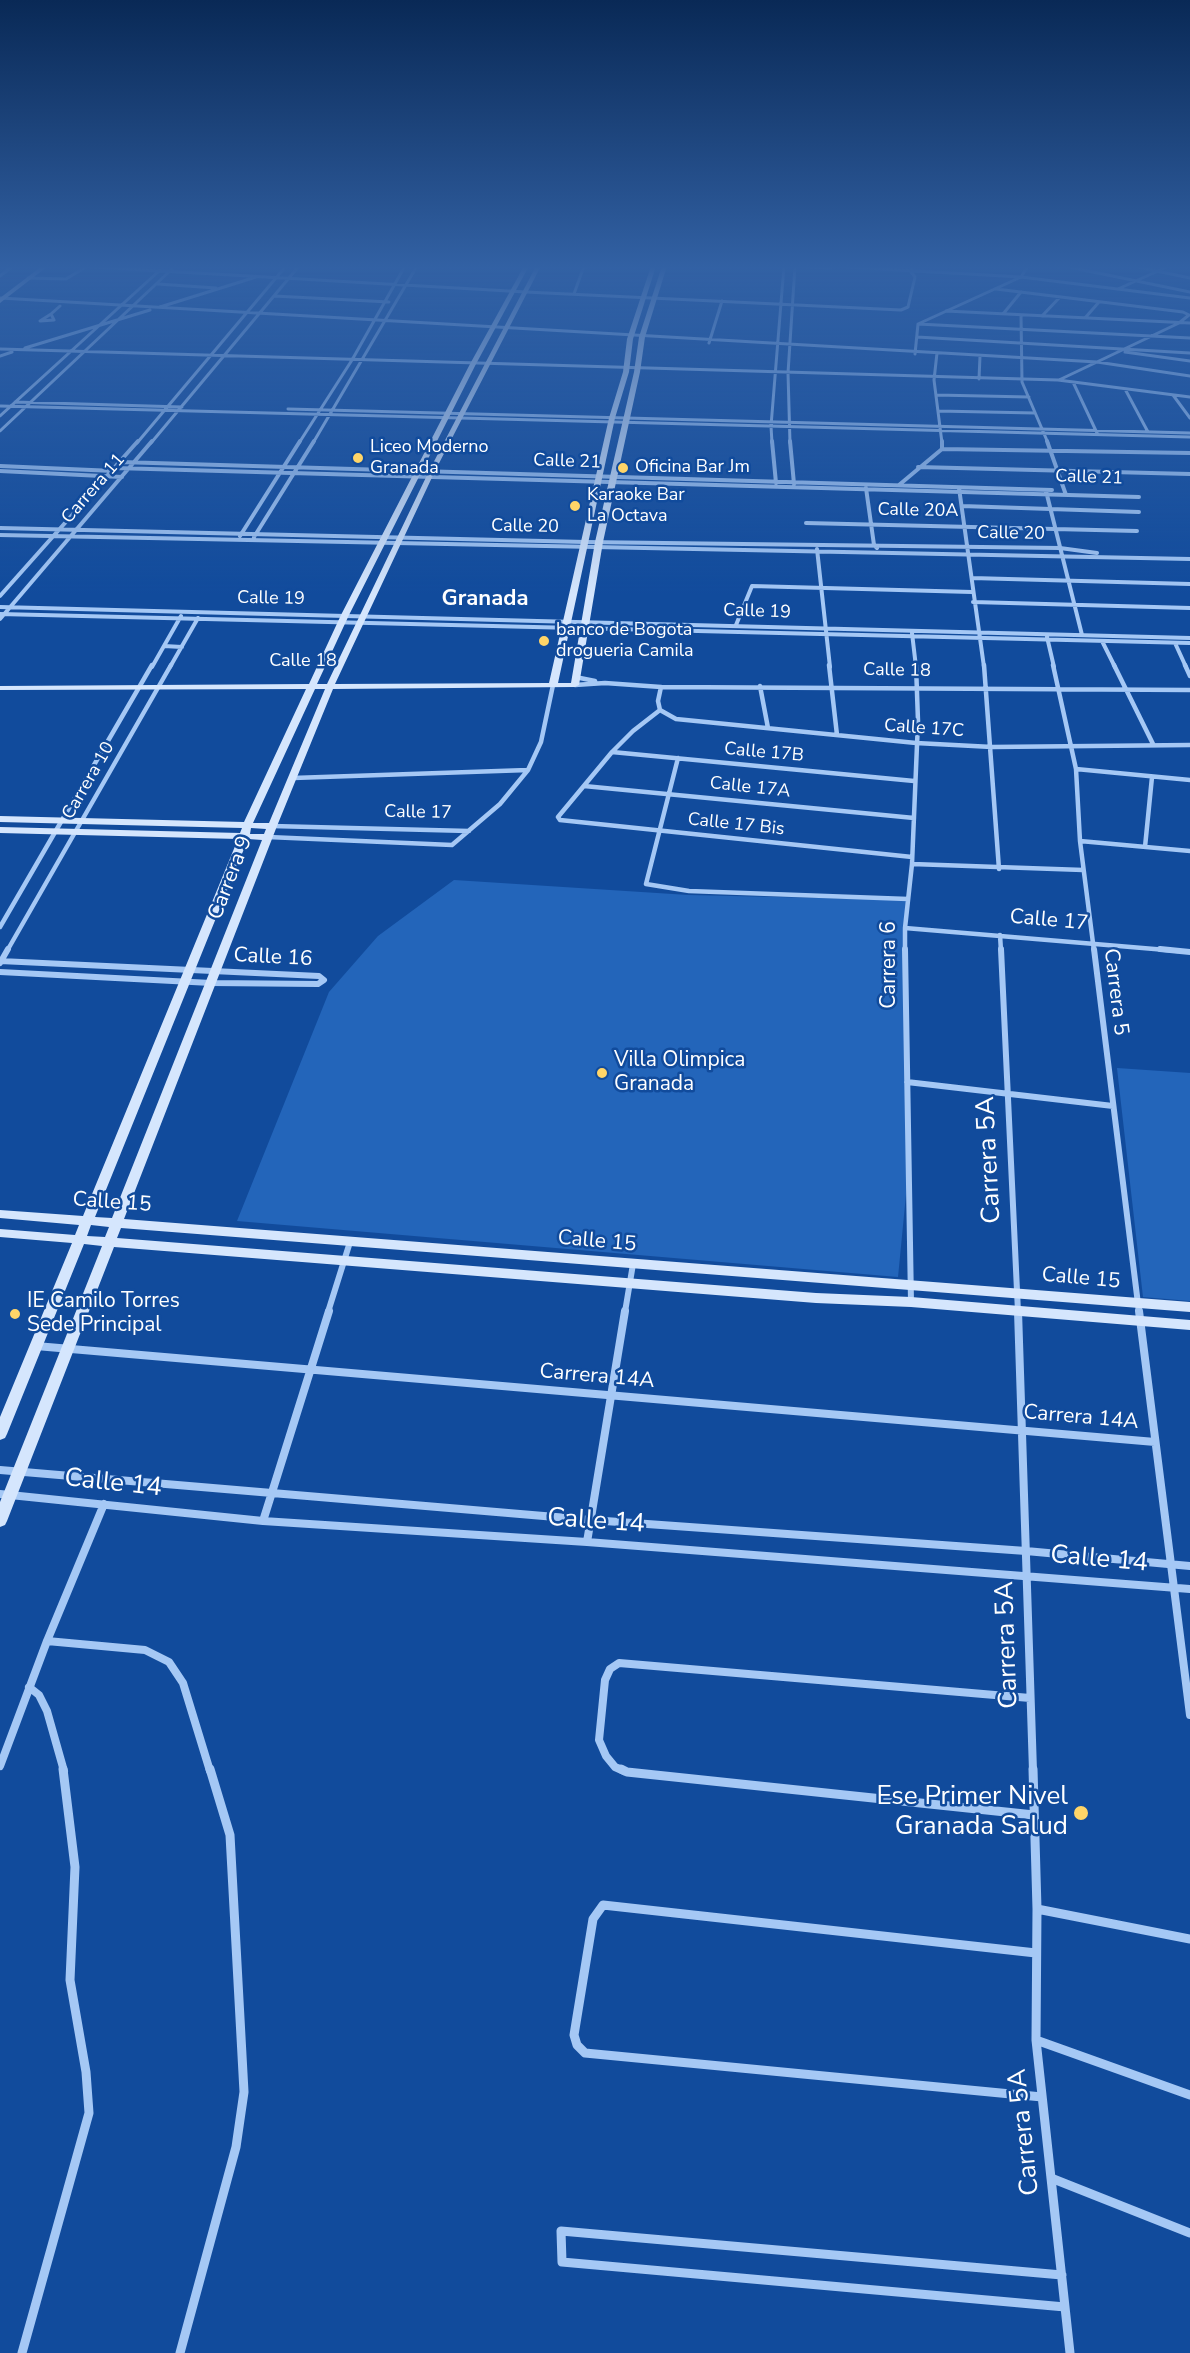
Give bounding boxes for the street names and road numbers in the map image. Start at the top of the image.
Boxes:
street label: Carrera 11 [58,450,130,528]
street label: Calle 21 [533,450,601,474]
street label: Calle 21 [1055,466,1123,490]
street label: Calle 20A [877,499,959,523]
street label: Calle 20 [491,516,559,538]
street label: Calle 20 [977,523,1045,545]
street label: Calle 19 [237,588,305,610]
street label: Calle 19 [723,600,791,624]
street label: Calle 18 [269,651,337,673]
street label: Calle 18 [863,660,931,682]
street label: Calle 17C [883,715,965,743]
street label: Carrera 10 [58,738,120,824]
street label: Calle 17B [723,739,805,767]
street label: Calle 17A [709,773,791,803]
street label: Calle 17 [384,802,452,824]
street label: Calle 17 Bis [686,809,786,841]
street label: Carrera 9 [204,833,258,923]
street label: Calle 17 [1009,905,1089,937]
street label: Carrera 6 [877,921,903,1009]
street label: Calle 16 [233,943,313,973]
street label: Carrera 5 [1097,947,1133,1037]
street label: Carrera 5A [971,1096,1009,1224]
street label: Calle 15 [72,1188,152,1218]
street label: Calle 15 [557,1226,637,1258]
street label: Calle 15 [1041,1263,1121,1295]
street label: Carrera 14A [538,1359,656,1395]
street label: Carrera 14A [1022,1400,1140,1436]
street label: Calle 14 [63,1463,163,1505]
street label: Calle 14 [546,1503,646,1541]
street label: Calle 14 [1049,1540,1149,1580]
street label: Carrera 5A [990,1581,1026,1709]
street label: Carrera 5A [1003,2067,1047,2197]

